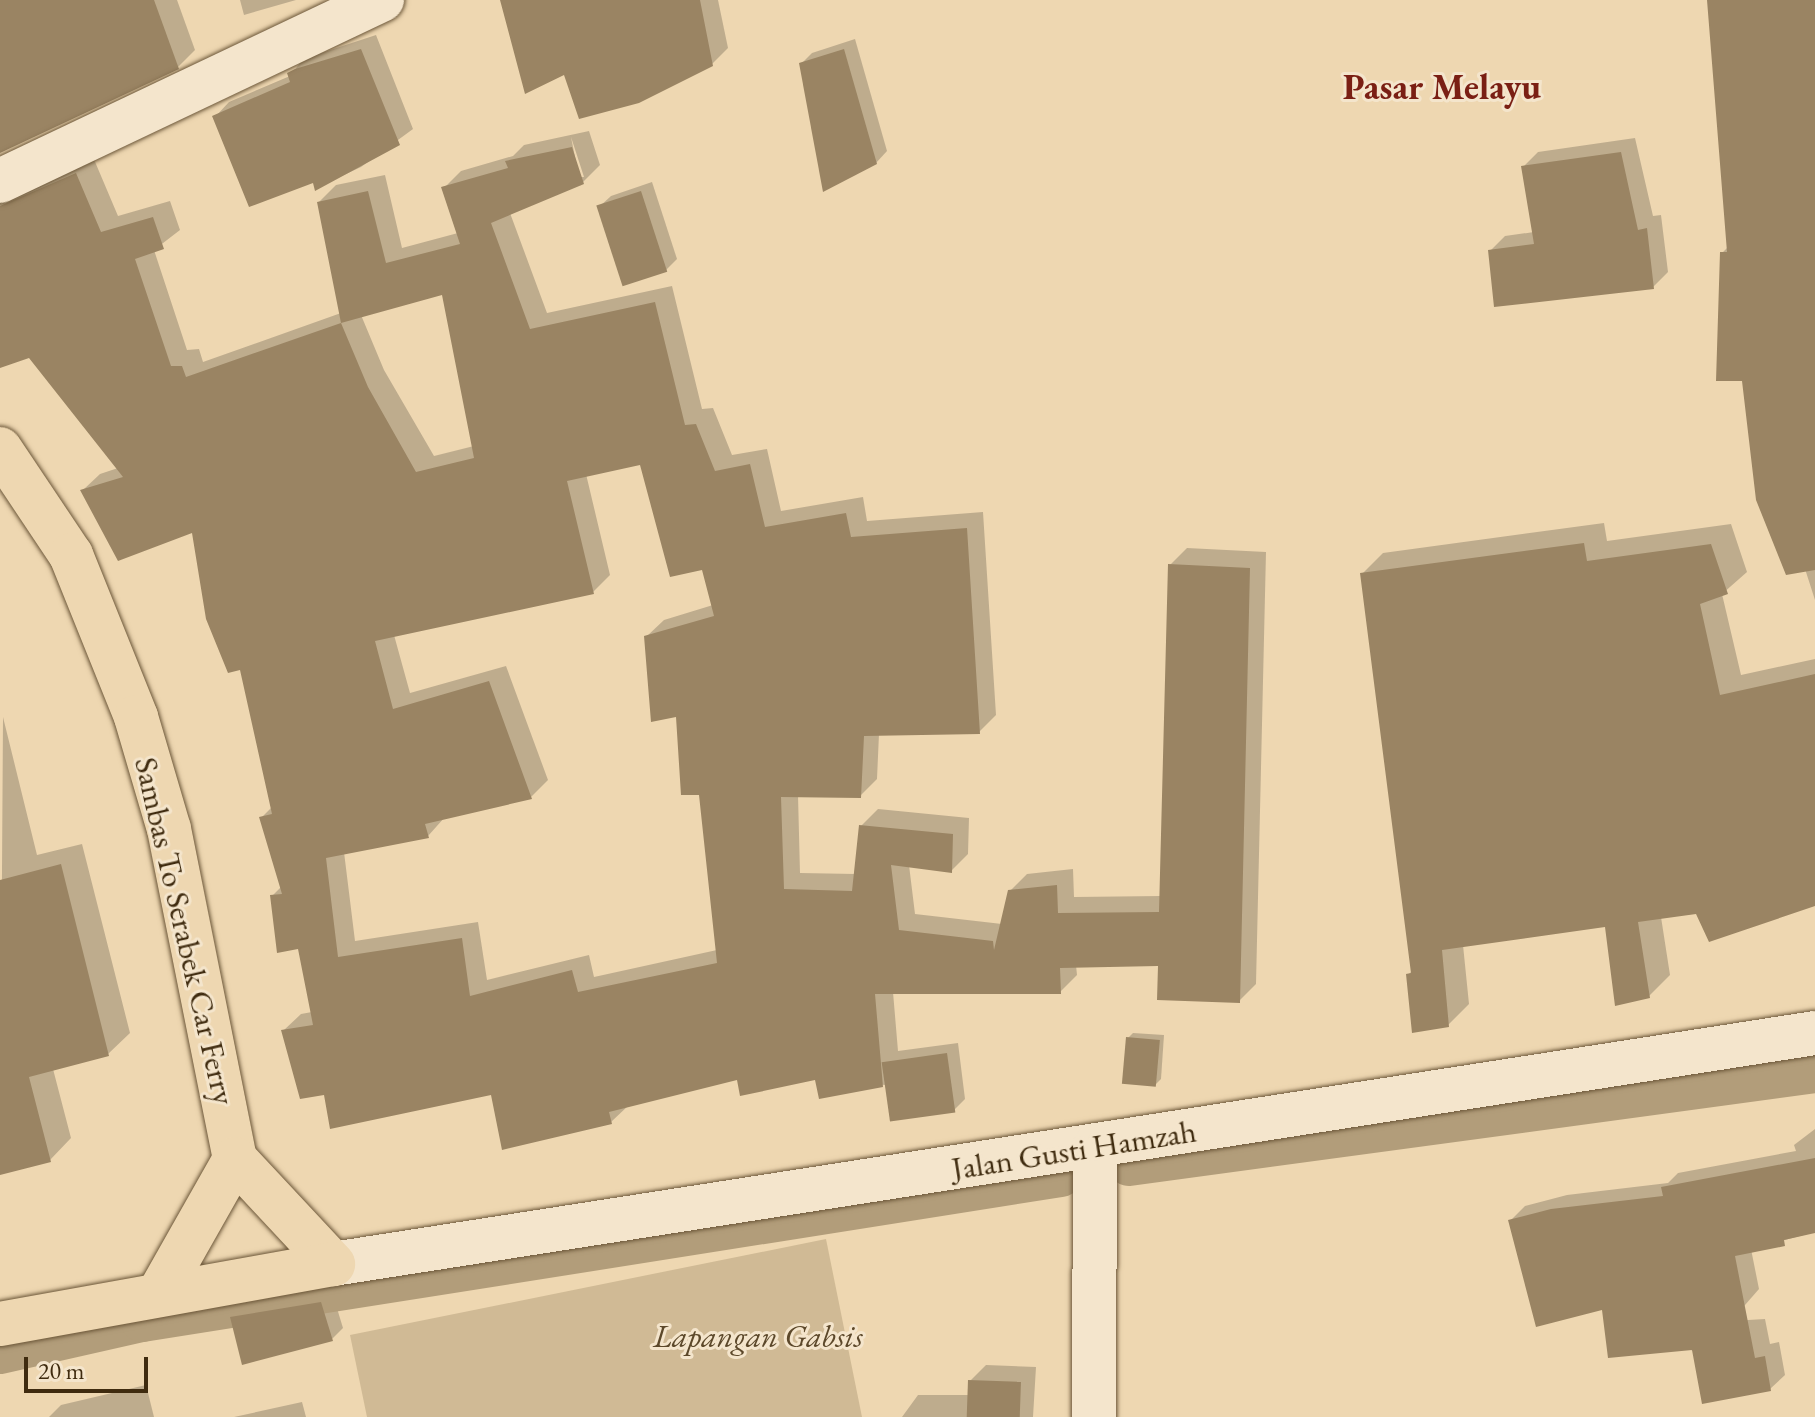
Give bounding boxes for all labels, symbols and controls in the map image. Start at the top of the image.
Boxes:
district label: Pasar Melayu [1343,65,1541,109]
street label: Sambas To Serabek Car Ferry [126,754,244,1108]
street label: Jalan Gusti Hamzah [949,1112,1199,1188]
park label: Lapangan Gabsis [653,1317,863,1355]
scale bar [28,1341,152,1391]
text: 20 m [38,1355,85,1386]

